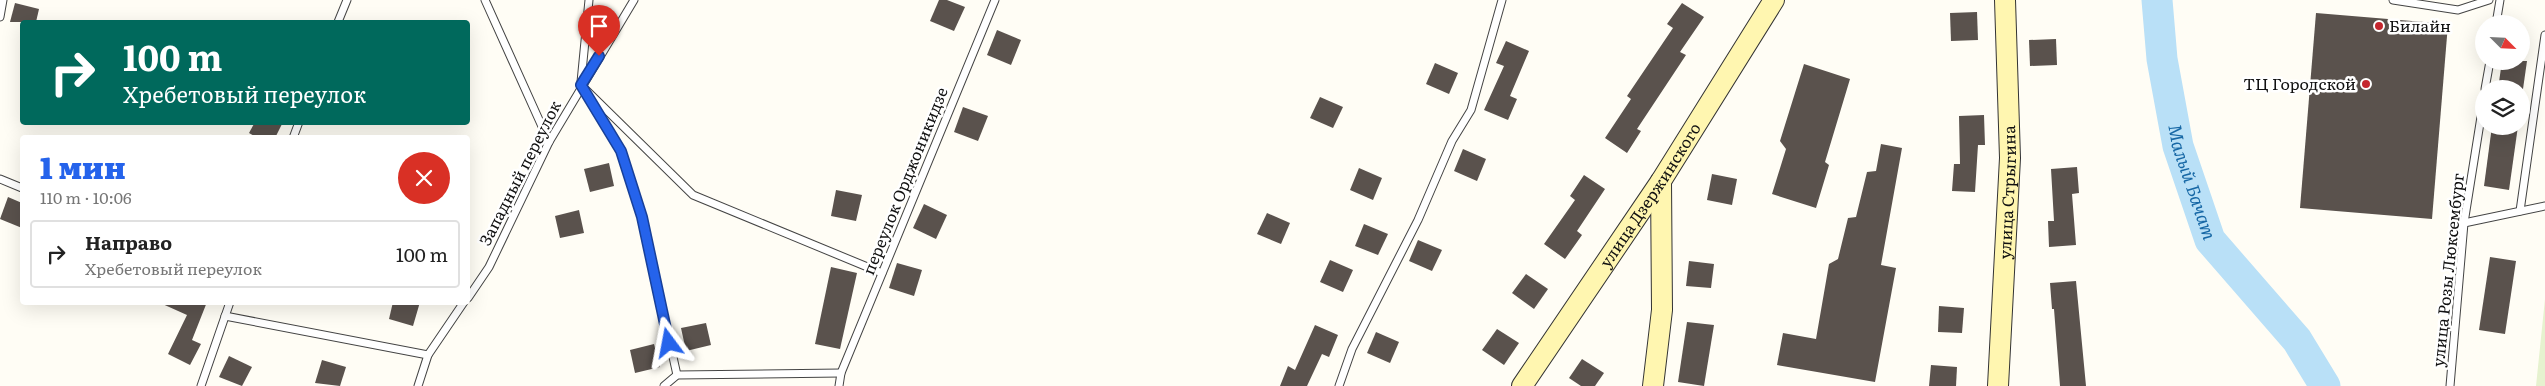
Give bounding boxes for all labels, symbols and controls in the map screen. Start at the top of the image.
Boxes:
pin [578,5,620,56]
icon: arrive [585,12,613,40]
place label: Билайн [2389,13,2451,37]
north arrow [2475,15,2530,70]
map controls [2475,15,2530,135]
marker: Билайн [2373,20,2385,32]
text: 100 m [123,30,223,82]
icon: right [40,40,105,105]
place label: ТЦ Городской [2243,71,2356,95]
text: Хребетовый переулок [123,77,366,110]
marker: ТЦ Городской [2360,78,2372,90]
button: layers [2475,80,2530,135]
street label: переулок Орджоникидзе [855,83,953,278]
street label: Западный переулок [472,95,566,249]
street label: улица Дзержинского [1593,117,1706,272]
water label: Малый Бачат [2162,122,2224,243]
street label: улица Стрыгина [1992,125,2021,260]
text: 1 мин [40,144,126,188]
button: close [398,152,450,204]
street label: улица Розы Люксембург [2425,172,2469,368]
text: 110 m · 10:06 [40,185,132,209]
text: Направо [85,228,172,256]
icon: right [42,240,70,268]
text: 100 m [396,240,448,268]
text: Хребетовый переулок [85,256,262,280]
position arrow [642,316,694,368]

